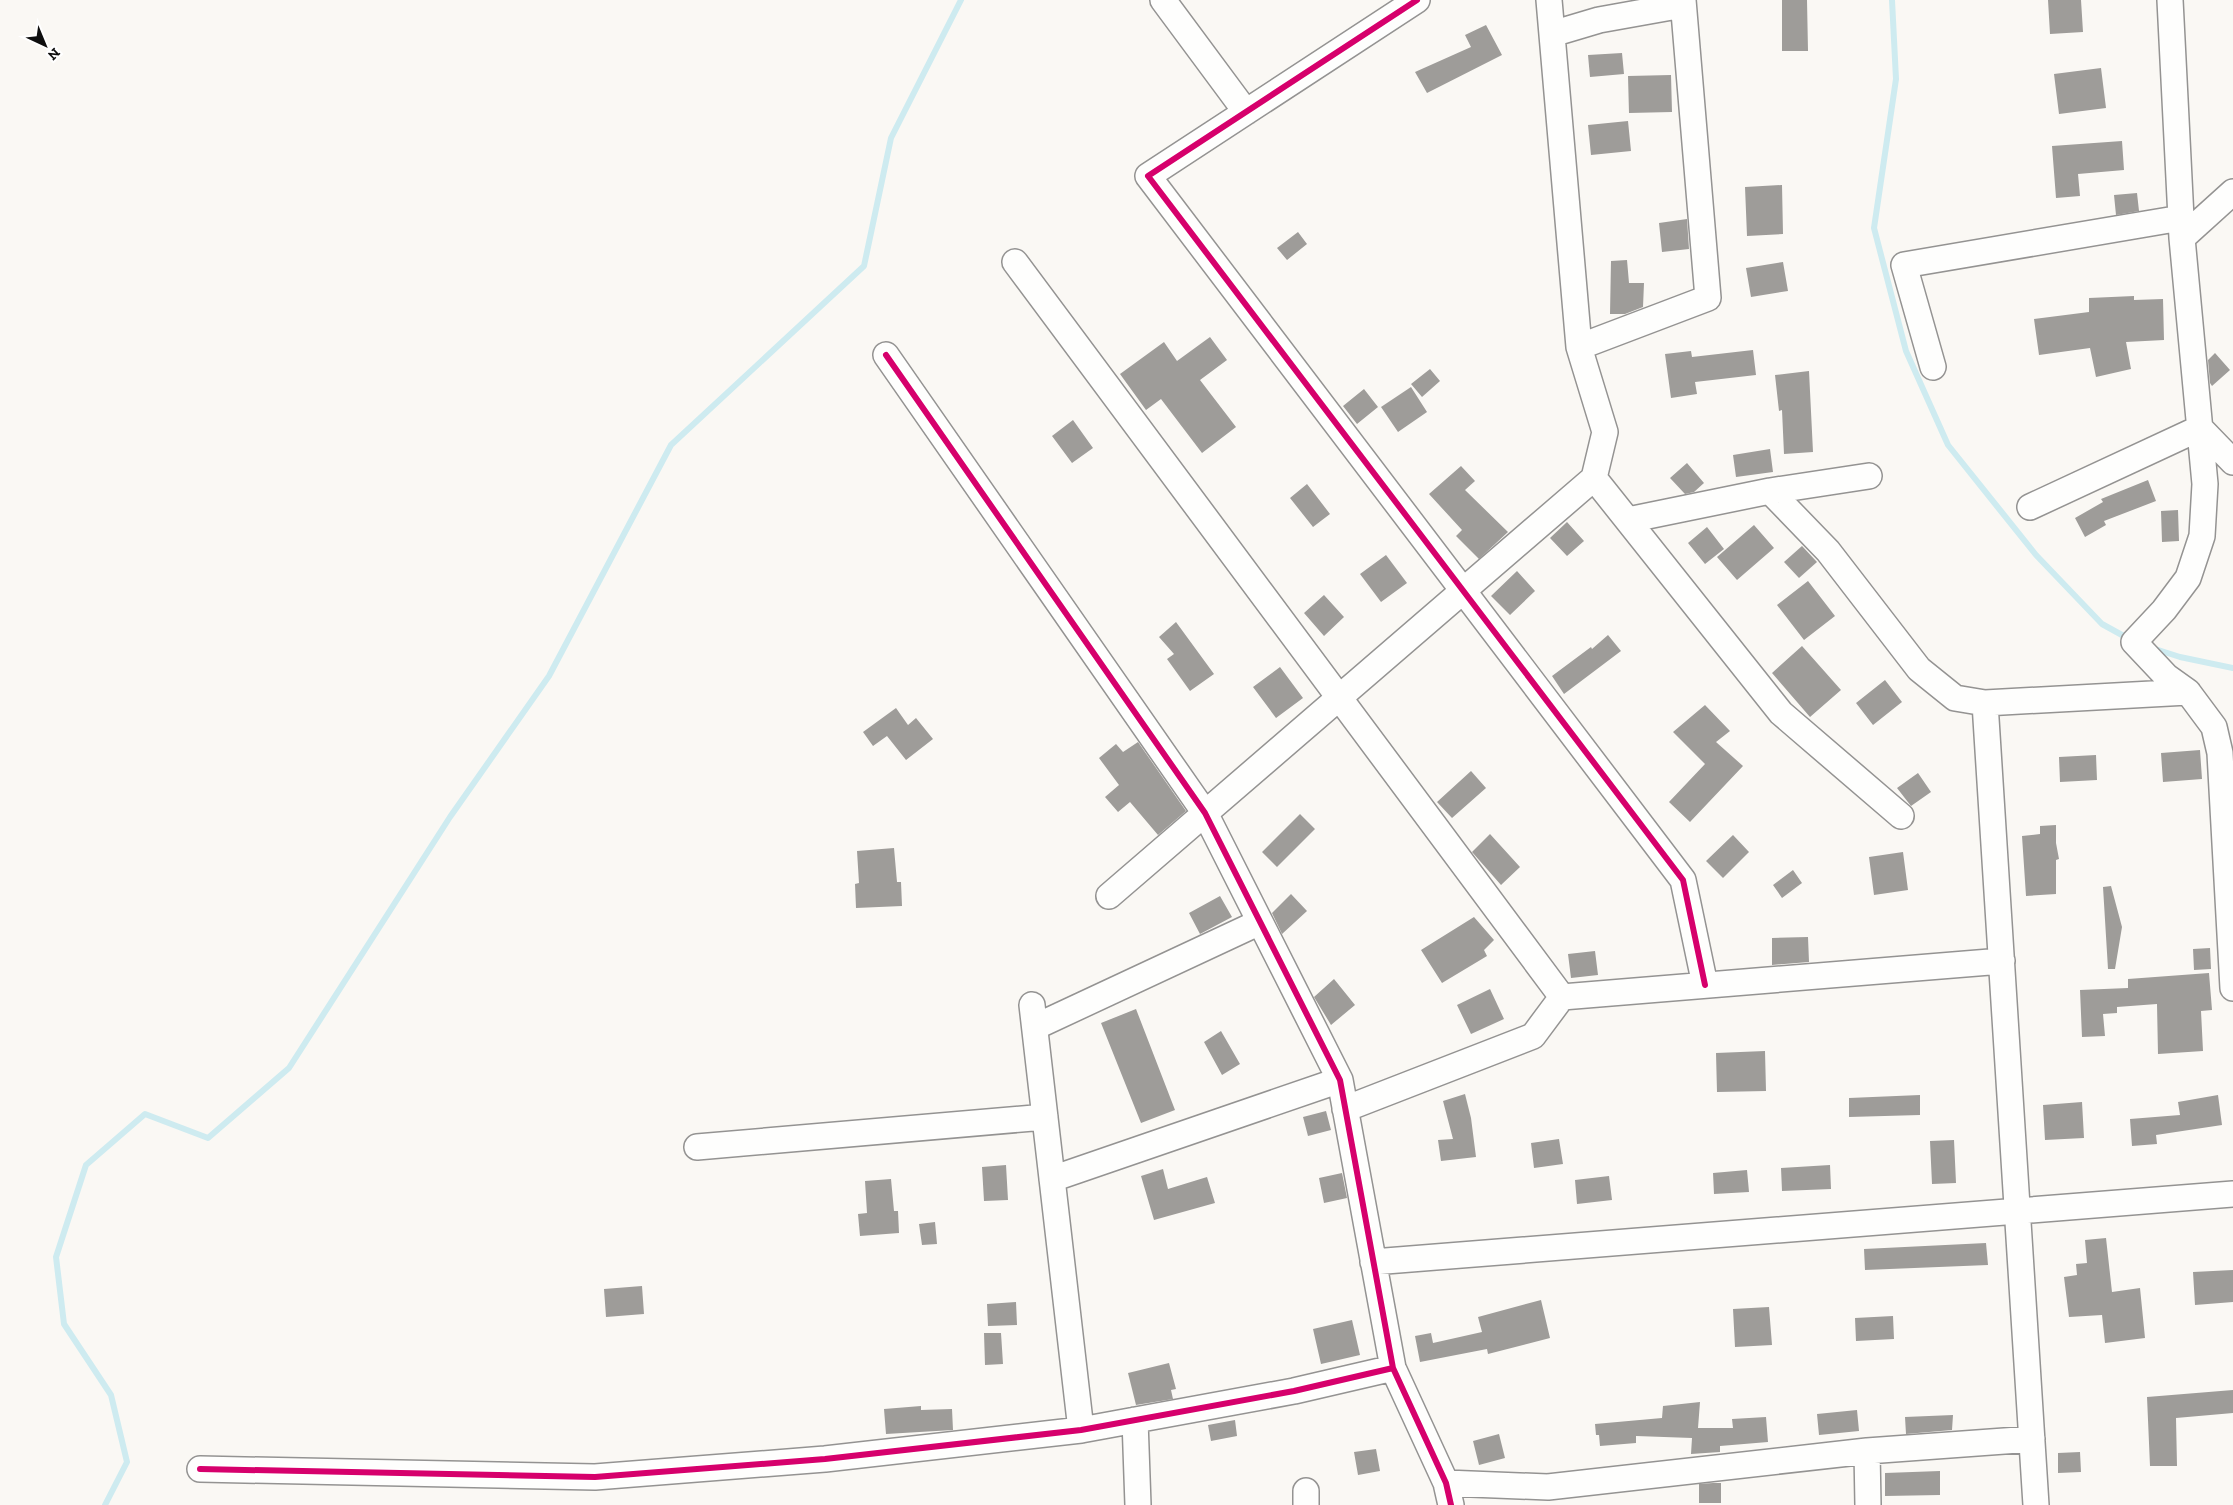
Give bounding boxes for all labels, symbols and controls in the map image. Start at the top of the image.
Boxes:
north arrow [20,20,70,70]
text: N [44,44,63,64]

